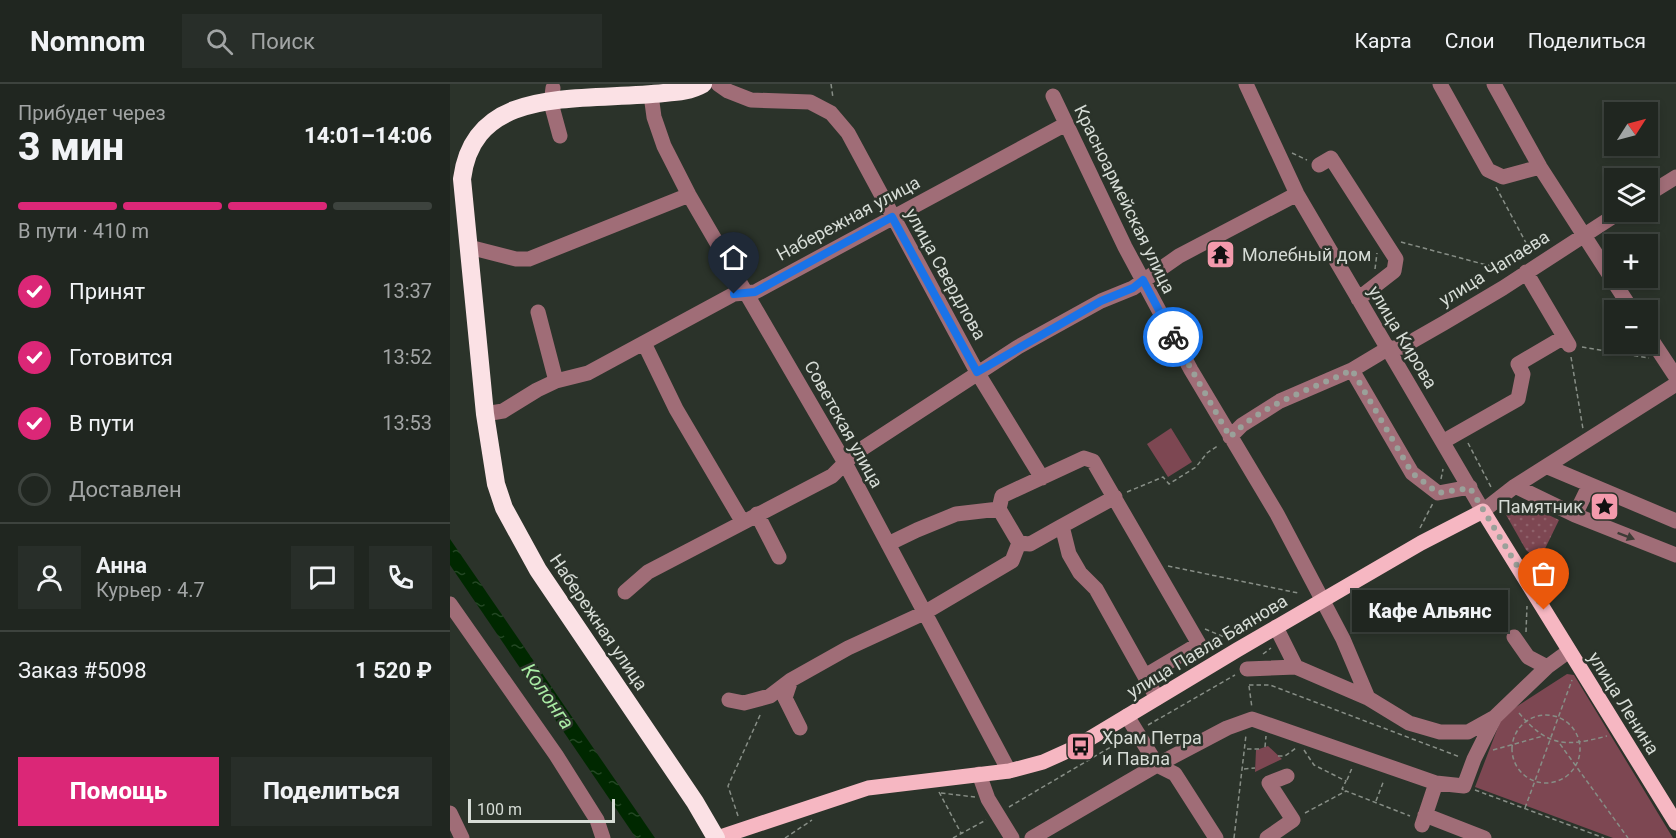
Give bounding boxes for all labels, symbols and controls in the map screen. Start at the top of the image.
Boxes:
search box [182,14,602,68]
text: Nomnom [30,25,146,58]
icon: search [203,25,236,58]
text: Поиск [251,29,315,54]
text: Карта [1355,29,1412,53]
text: Слои [1445,29,1495,53]
text: Поделиться [1528,29,1646,53]
text: Прибудет через [18,101,166,125]
street label: Красноармейская улица [1070,101,1180,297]
north arrow [1604,102,1658,156]
map controls [1604,102,1658,354]
text: 14:01–14:06 [304,123,432,148]
text: 3 мин [18,124,124,170]
button: layers [1604,168,1658,222]
street label: Набережная улица [773,171,923,265]
street label: улица Свердлова [901,205,991,343]
text: В пути · 410 m [18,219,149,243]
street label: улица Чапаева [1435,226,1553,310]
pin [708,232,759,294]
button: + [1604,234,1658,288]
temple icon: Молебный дом [1205,238,1237,270]
icon: home [717,241,750,274]
place label: Молебный дом [1242,244,1371,265]
icon: check [18,275,51,308]
text: Принят [69,279,145,304]
text: 13:37 [382,279,432,303]
street label: улица Кирова [1364,282,1442,392]
button: − [1604,300,1658,354]
courier [1143,307,1203,367]
icon: bike [1157,321,1190,354]
icon: check [18,341,51,374]
text: Готовится [69,345,173,370]
text: 13:52 [382,345,432,369]
street label: Советская улица [800,357,888,491]
icon: check [18,407,51,440]
text: В пути [69,411,135,436]
text: 13:53 [382,411,432,435]
text: Доставлен [69,477,182,502]
place icon: Памятник [1588,490,1620,522]
place label: Памятник [1498,496,1583,517]
one-way arrow [1617,532,1635,541]
button: person [18,546,81,609]
button: chat [291,546,354,609]
button: phone [369,546,432,609]
pin [1518,548,1569,610]
street label: Набережная улица [546,550,652,694]
text: Анна [96,553,147,578]
icon: bag [1527,557,1560,590]
text: Курьер · 4.7 [96,578,205,602]
callout: Кафе Альянс [1352,589,1508,631]
street label: улица Павла Баянова [1123,590,1291,702]
text: Кафе Альянс [1368,599,1492,623]
street label: улица Ленина [1584,648,1664,758]
text: Заказ #5098 [18,658,147,683]
text: 1 520 ₽ [355,658,432,683]
water label: Колонга [517,658,579,734]
place label: Храм Петра и Павла [1102,727,1202,769]
bus stop icon: Храм Петра и Павла [1065,731,1097,763]
button: Помощь [18,757,219,826]
button: Поделиться [231,757,432,826]
scale bar [468,796,615,824]
text: 100 m [477,800,522,819]

